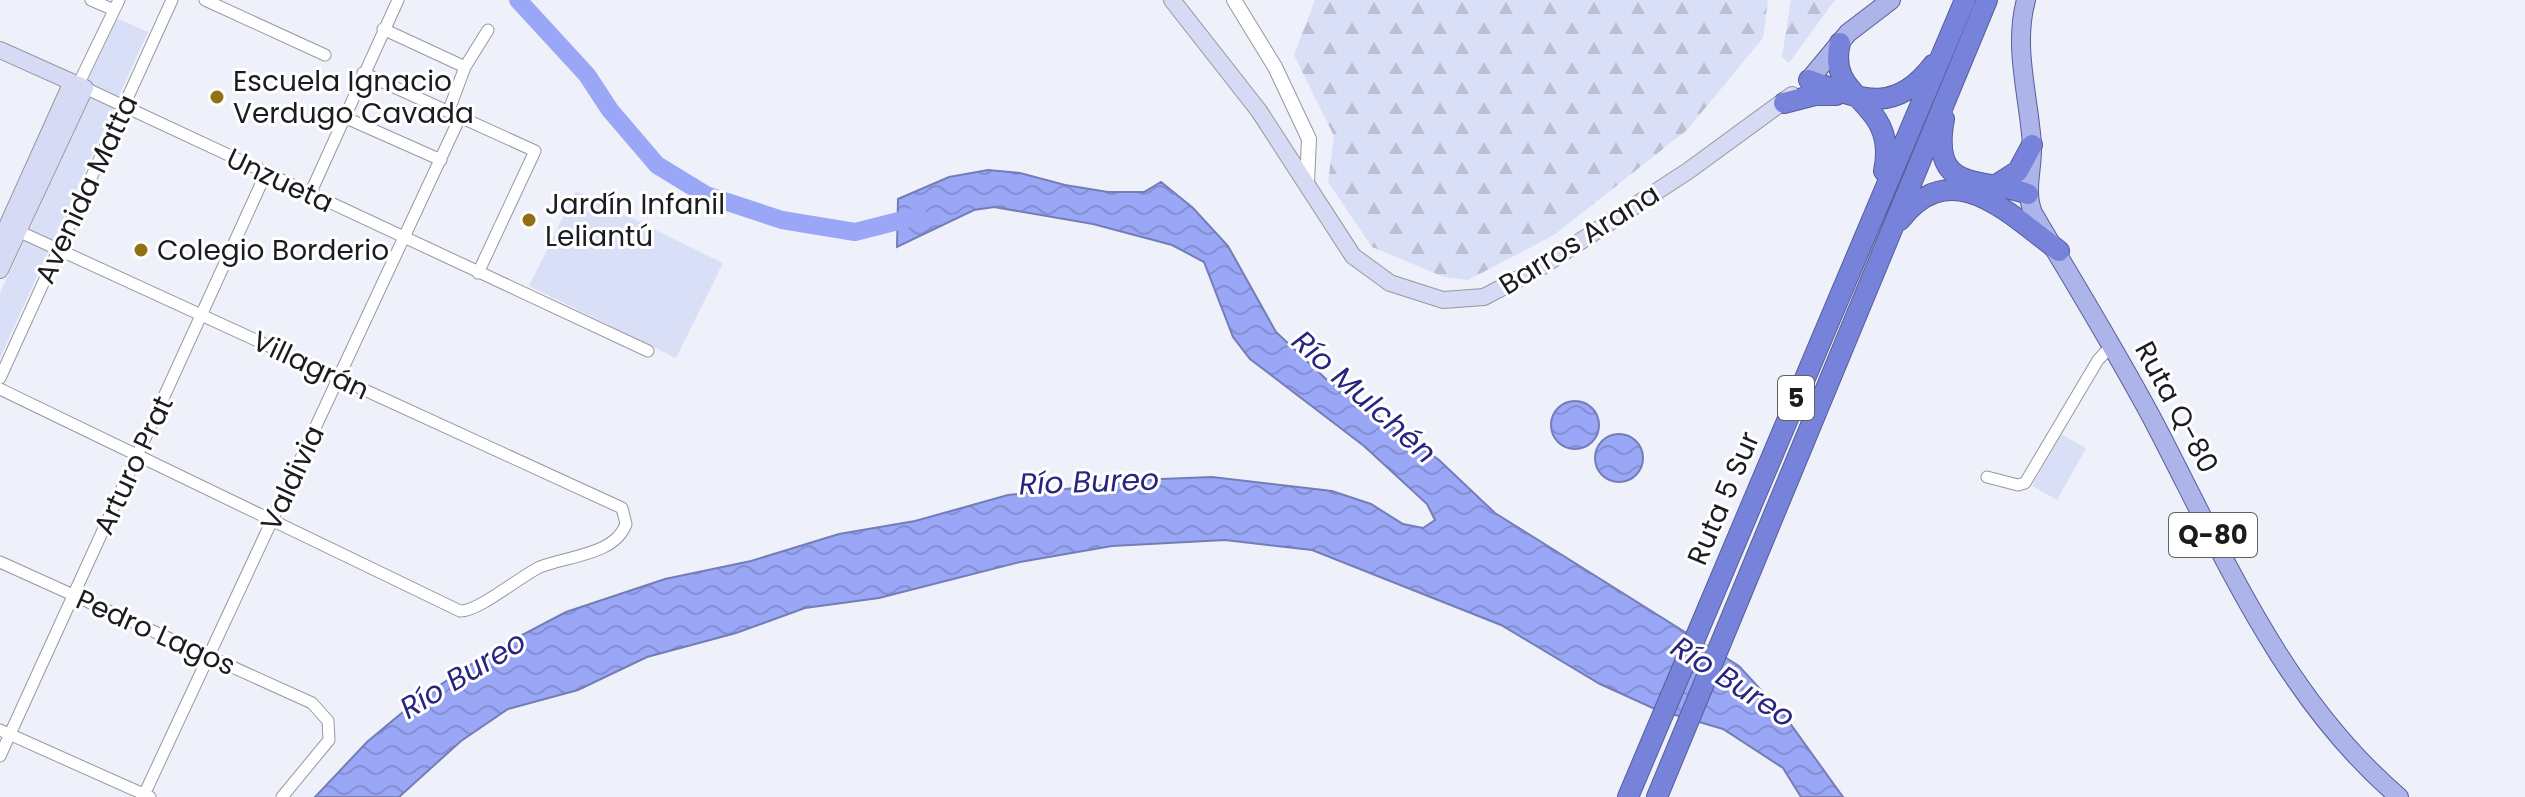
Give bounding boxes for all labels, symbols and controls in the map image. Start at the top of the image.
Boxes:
place label: Escuela Ignacio Verdugo Cavada [233,62,474,133]
street label: Avenida Matta [26,88,147,290]
marker: Escuela Ignacio Verdugo Cavada [208,88,226,106]
street label: Unzueta [220,139,340,222]
street label: Barros Arana [1492,175,1667,304]
place label: Jardín Infanil Leliantú [545,185,725,256]
marker: Jardín Infanil Leliantú [520,211,538,229]
place label: Colegio Borderio [157,231,389,270]
marker: Colegio Borderio [132,241,150,259]
water label: Río Mulchén [1283,320,1446,473]
street label: Villagrán [246,321,376,409]
street label: Ruta Q-80 [2125,334,2228,480]
road number: 5 [1778,376,1814,420]
street label: Arturo Prat [84,389,183,541]
street label: Valdivia [251,419,334,537]
street label: Ruta 5 Sur [1678,425,1769,571]
water label: Río Bureo [1018,458,1160,505]
road number: Q-80 [2169,513,2257,557]
street label: Pedro Lagos [70,580,242,685]
water label: Río Bureo [392,620,534,729]
water label: Río Bureo [1663,625,1804,738]

